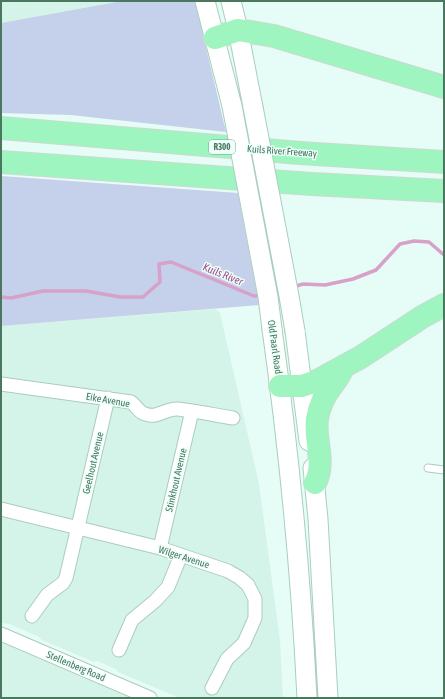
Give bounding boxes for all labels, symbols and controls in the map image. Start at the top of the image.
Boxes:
road number: R300 [209,140,235,154]
street label: Kuils River Freeway [247,143,317,159]
water label: Kuils River [201,261,245,288]
street label: Old Paarl Road [266,319,284,375]
street label: Eike Avenue [85,391,131,409]
street label: Geelhout Avenue [81,430,106,495]
street label: Stinkhout Avenue [163,447,189,513]
street label: Wilger Avenue [157,544,211,571]
street label: Stellenberg Road [45,649,107,683]

